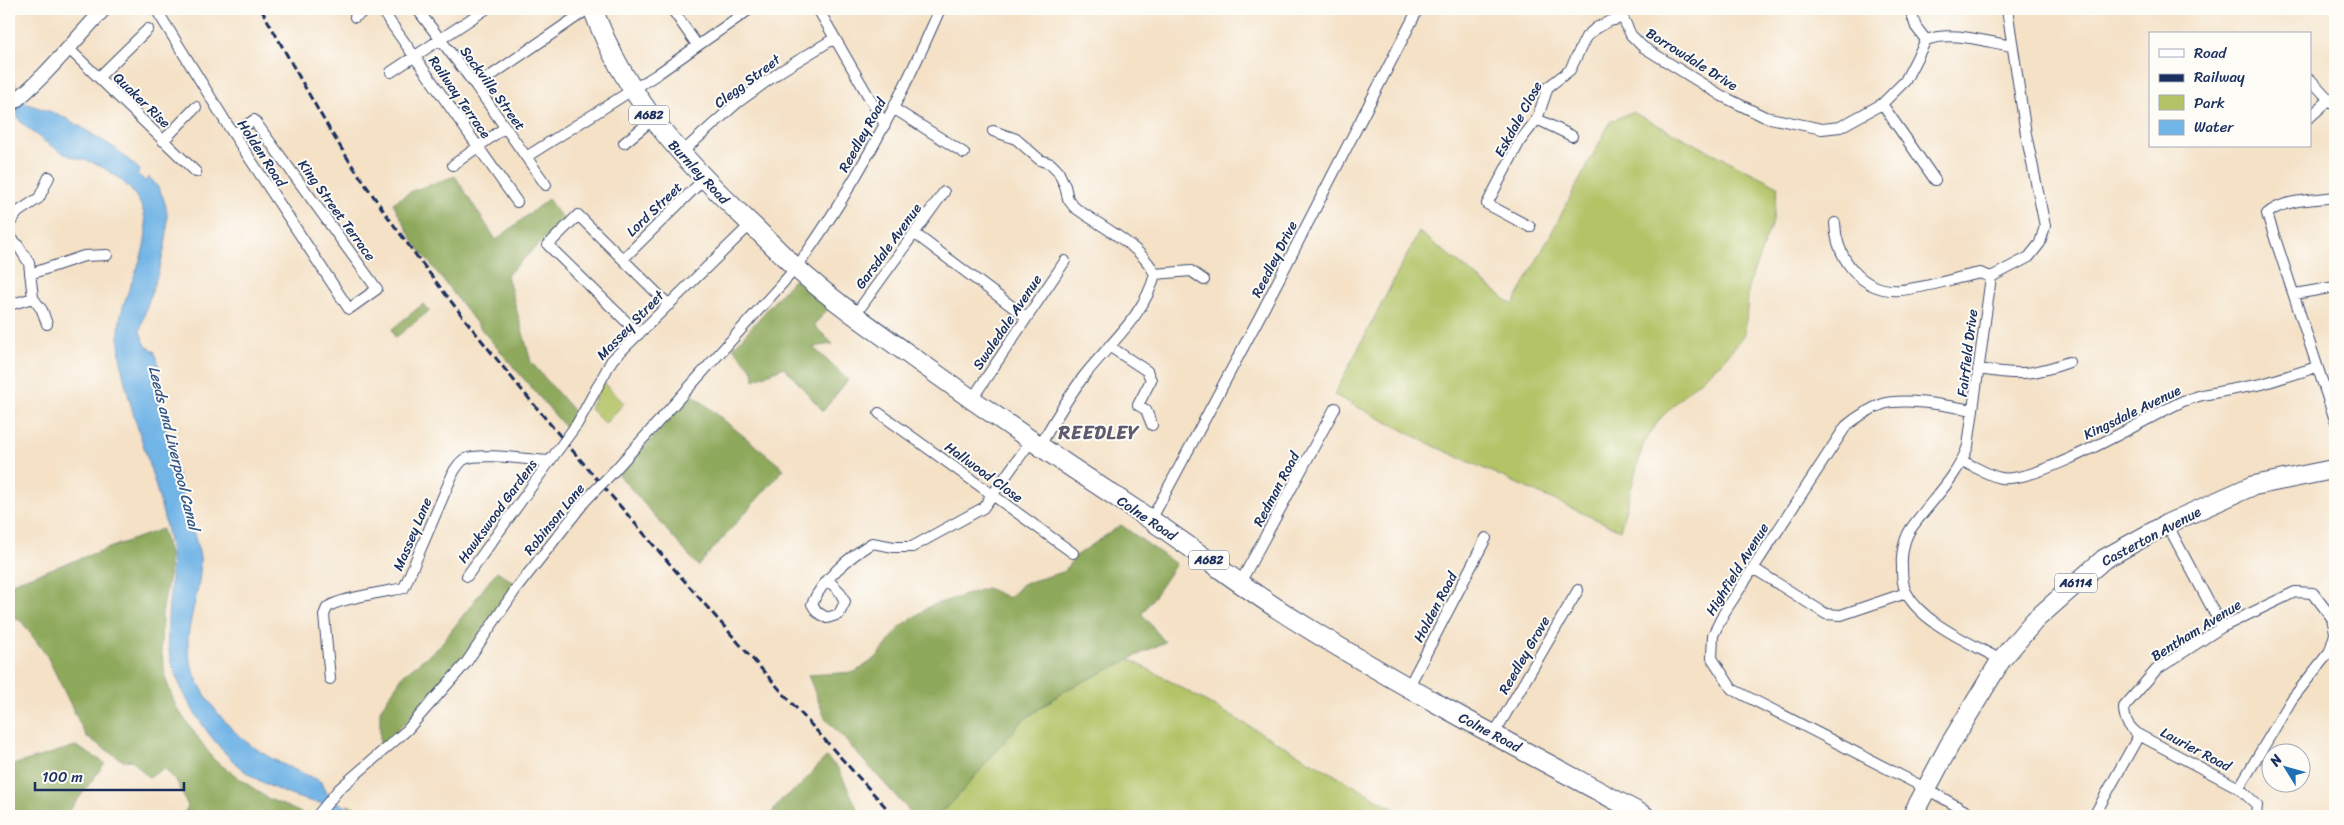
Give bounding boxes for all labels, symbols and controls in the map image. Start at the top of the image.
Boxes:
street label: Borrowdale Drive [1641,21,1743,98]
legend [2149,32,2312,148]
text: Road [2194,40,2227,66]
street label: Sackville Street [453,41,532,136]
street label: Clegg Street [708,47,787,115]
street label: Railway Terrace [422,50,498,144]
text: Railway [2194,64,2245,90]
street label: Quaker Rise [107,66,176,135]
street label: Eskdale Close [1487,77,1550,162]
text: Park [2194,90,2225,116]
street label: Reedley Road [832,92,894,177]
road number: A682 [629,106,669,124]
street label: Holden Road [230,114,294,194]
text: Water [2194,114,2234,140]
street label: Burnley Road [662,134,737,212]
street label: King Street Terrace [291,154,382,267]
street label: Lord Street [620,176,689,243]
street label: Garsdale Avenue [848,198,928,295]
street label: Reedley Drive [1244,216,1305,302]
street label: Swaledale Avenue [966,269,1049,375]
street label: Massey Street [590,283,671,366]
street label: Fairfield Drive [1950,308,1985,398]
water label: Leeds and Liverpool Canal [141,363,208,536]
street label: Kingsdale Avenue [2079,378,2186,447]
district label: REEDLEY [1058,416,1140,449]
street label: Hallwood Close [939,435,1028,510]
street label: Redman Road [1246,446,1307,531]
street label: Hawkswood Gardens [451,454,544,569]
street label: Robinson Lane [517,478,591,561]
street label: Colne Road [1112,489,1183,549]
street label: Massey Lane [386,494,439,575]
street label: Casterton Avenue [2097,499,2206,573]
street label: Highfield Avenue [1699,518,1776,621]
road number: A682 [1189,550,1229,570]
street label: Holden Road [1406,566,1465,647]
road number: A6114 [2055,574,2097,592]
street label: Bentham Avenue [2146,592,2247,668]
street label: Reedley Grove [1492,611,1557,699]
street label: Colne Road [1454,705,1527,760]
street label: Laurier Road [2156,720,2237,779]
north arrow [2262,742,2312,792]
text: N [2263,749,2289,773]
scale bar [35,760,184,792]
text: 100 m [42,764,83,790]

